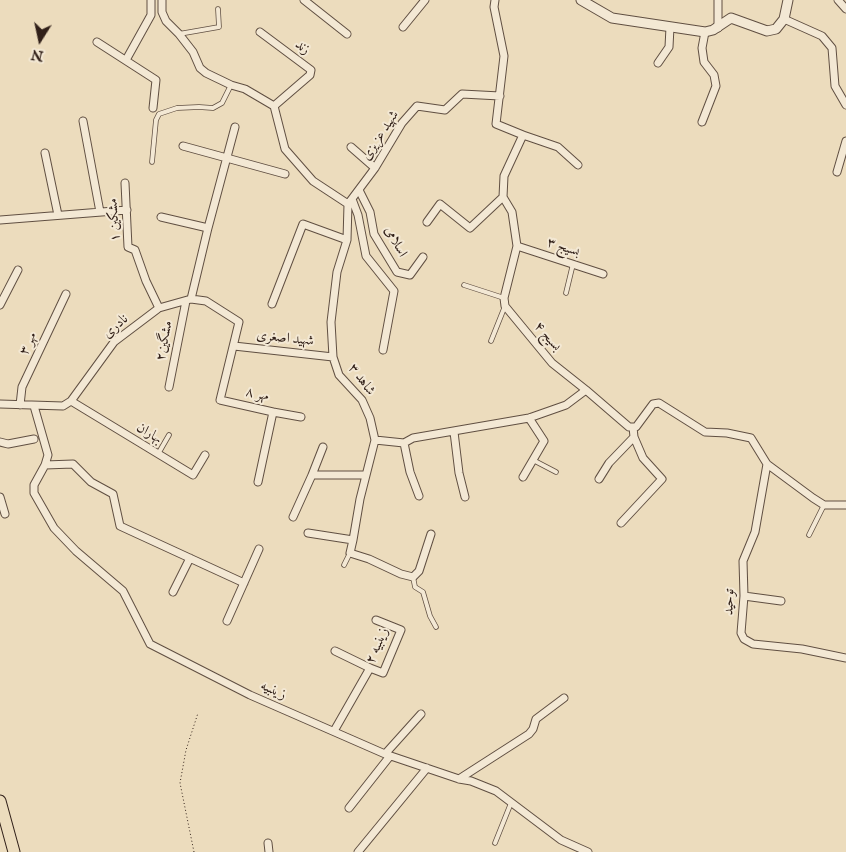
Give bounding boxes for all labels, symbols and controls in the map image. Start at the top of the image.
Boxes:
north arrow [15,15,65,65]
street label: زند [291,37,313,59]
text: N [30,45,45,65]
street label: شهید عزیزی [359,108,403,164]
street label: مشکین ۱ [105,198,125,242]
street label: اسلامی [380,224,410,260]
street label: بسیج ۳ [544,235,582,261]
street label: نادری [100,311,132,343]
street label: بسیج ۴ [530,319,564,355]
street label: مشگین۲ [153,320,177,362]
street label: شهید اصغری [255,328,315,350]
street label: مهر ۳ [16,330,42,358]
street label: شاهد ۳ [344,361,378,399]
street label: مهر ۸ [244,384,270,406]
street label: بهاران [133,420,165,448]
street label: توحید [721,588,739,616]
street label: زینبیه ۲ [363,625,393,667]
street label: زینبیه [257,678,289,704]

